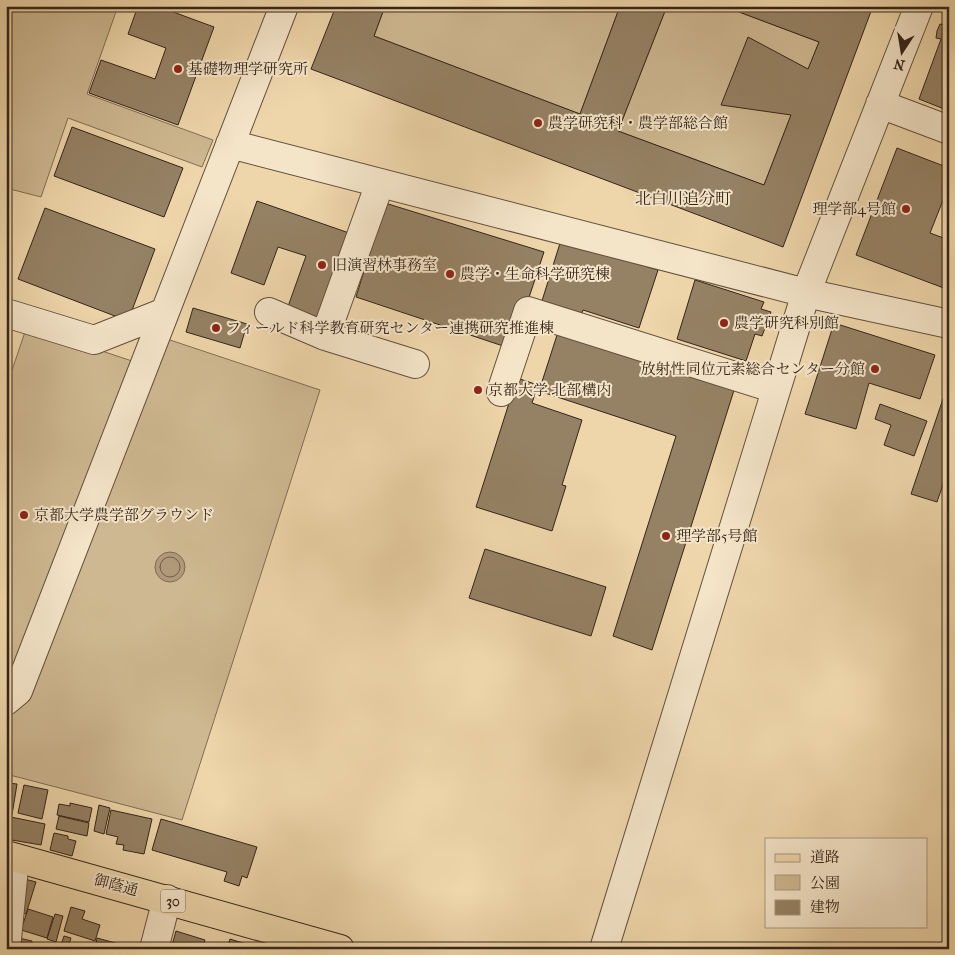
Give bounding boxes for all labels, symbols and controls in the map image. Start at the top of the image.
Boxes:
north arrow [878,28,928,78]
text: N [892,55,906,74]
place label: 基礎物理学研究所 [188,60,308,78]
marker: 基礎物理学研究所 [172,63,184,75]
place label: 農学研究科・農学部総合館 [548,114,728,132]
marker: 農学研究科・農学部総合館 [532,117,544,129]
district label: 北白川追分町 [635,189,731,208]
place label: 理学部4号館 [812,200,896,218]
marker: 理学部4号館 [900,203,912,215]
place label: 旧演習林事務室 [332,256,437,274]
marker: 旧演習林事務室 [316,259,328,271]
place label: 農学・生命科学研究棟 [460,265,610,283]
marker: 農学・生命科学研究棟 [444,268,456,280]
place label: 農学研究科別館 [734,314,839,332]
marker: 農学研究科別館 [718,317,730,329]
place label: フィールド科学教育研究センター連携研究推進棟 [226,319,554,337]
marker: フィールド科学教育研究センター連携研究推進棟 [210,322,222,334]
place label: 放射性同位元素総合センター分館 [641,360,865,378]
marker: 放射性同位元素総合センター分館 [869,363,881,375]
place label: 京都大学 北部構内 [488,381,611,399]
marker: 京都大学 北部構内 [472,384,484,396]
place label: 京都大学農学部グラウンド [34,506,214,524]
marker: 京都大学農学部グラウンド [18,509,30,521]
place label: 理学部5号館 [676,527,757,545]
marker: 理学部5号館 [660,530,672,542]
legend [765,838,928,928]
text: 道路 [810,848,840,866]
street label: 御蔭通 [92,870,140,900]
text: 公園 [810,874,840,892]
road number: 30 [160,889,186,912]
text: 建物 [810,898,840,916]

